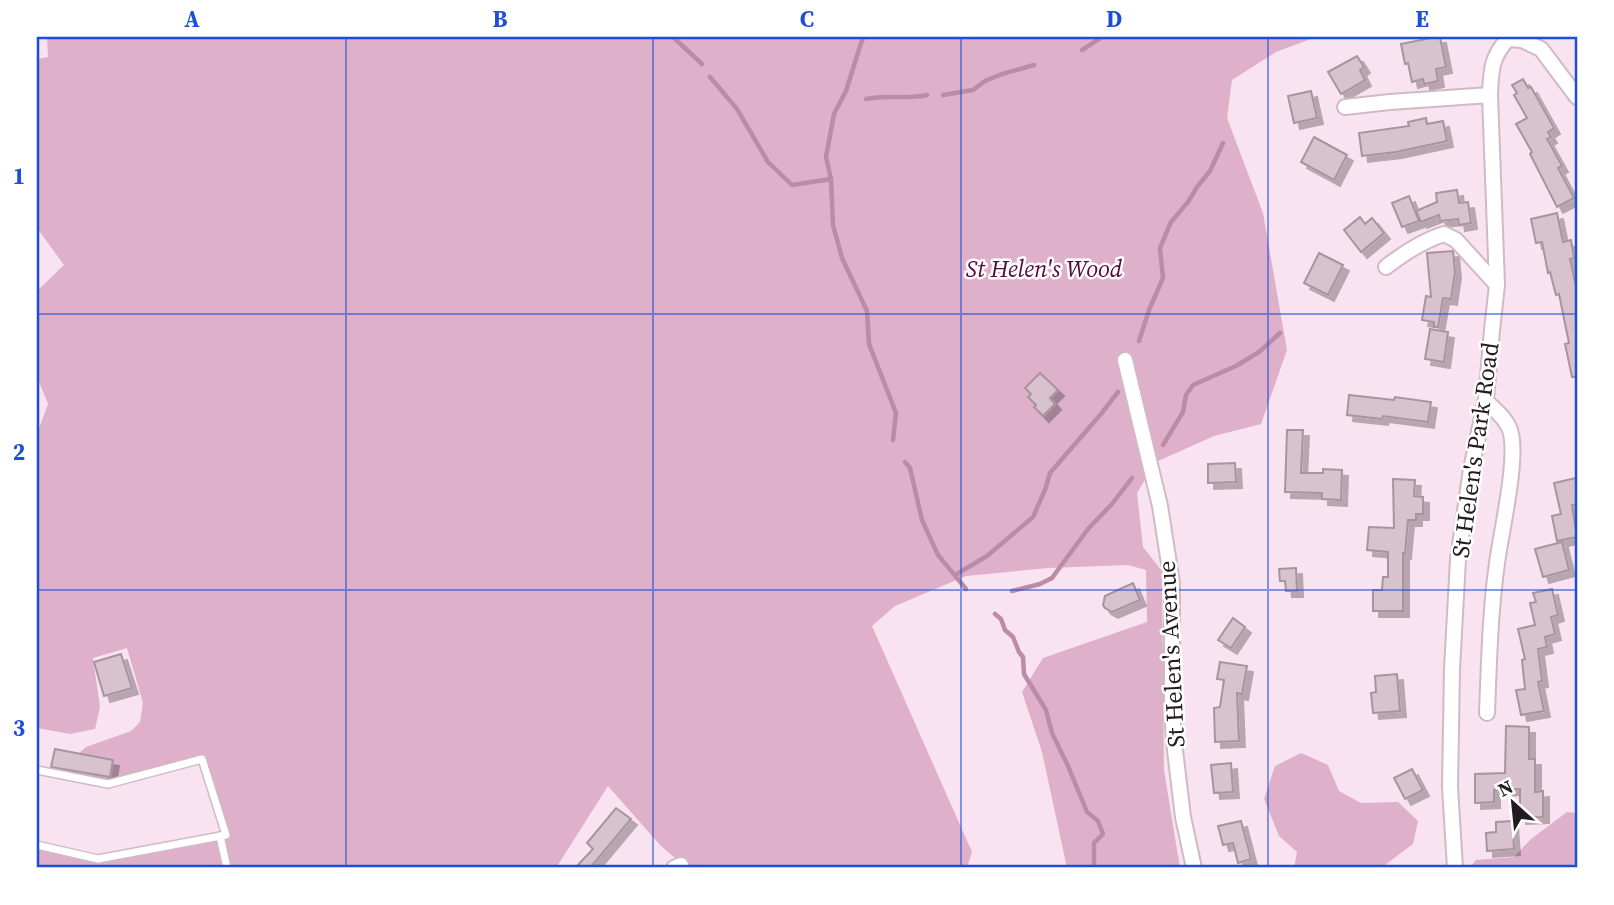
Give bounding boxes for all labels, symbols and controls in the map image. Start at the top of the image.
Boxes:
text: A [184,3,200,35]
text: B [493,3,508,35]
text: C [800,3,814,35]
text: D [1106,3,1122,35]
text: E [1415,3,1429,35]
text: 1 [13,160,25,192]
park label: St Helen's Wood [966,252,1123,285]
street label: St Helen's Park Road [1444,340,1507,560]
text: 2 [13,436,25,468]
street label: St Helen's Avenue [1150,560,1192,748]
text: 3 [13,712,25,744]
north arrow [1478,768,1548,838]
text: N [1493,773,1517,803]

